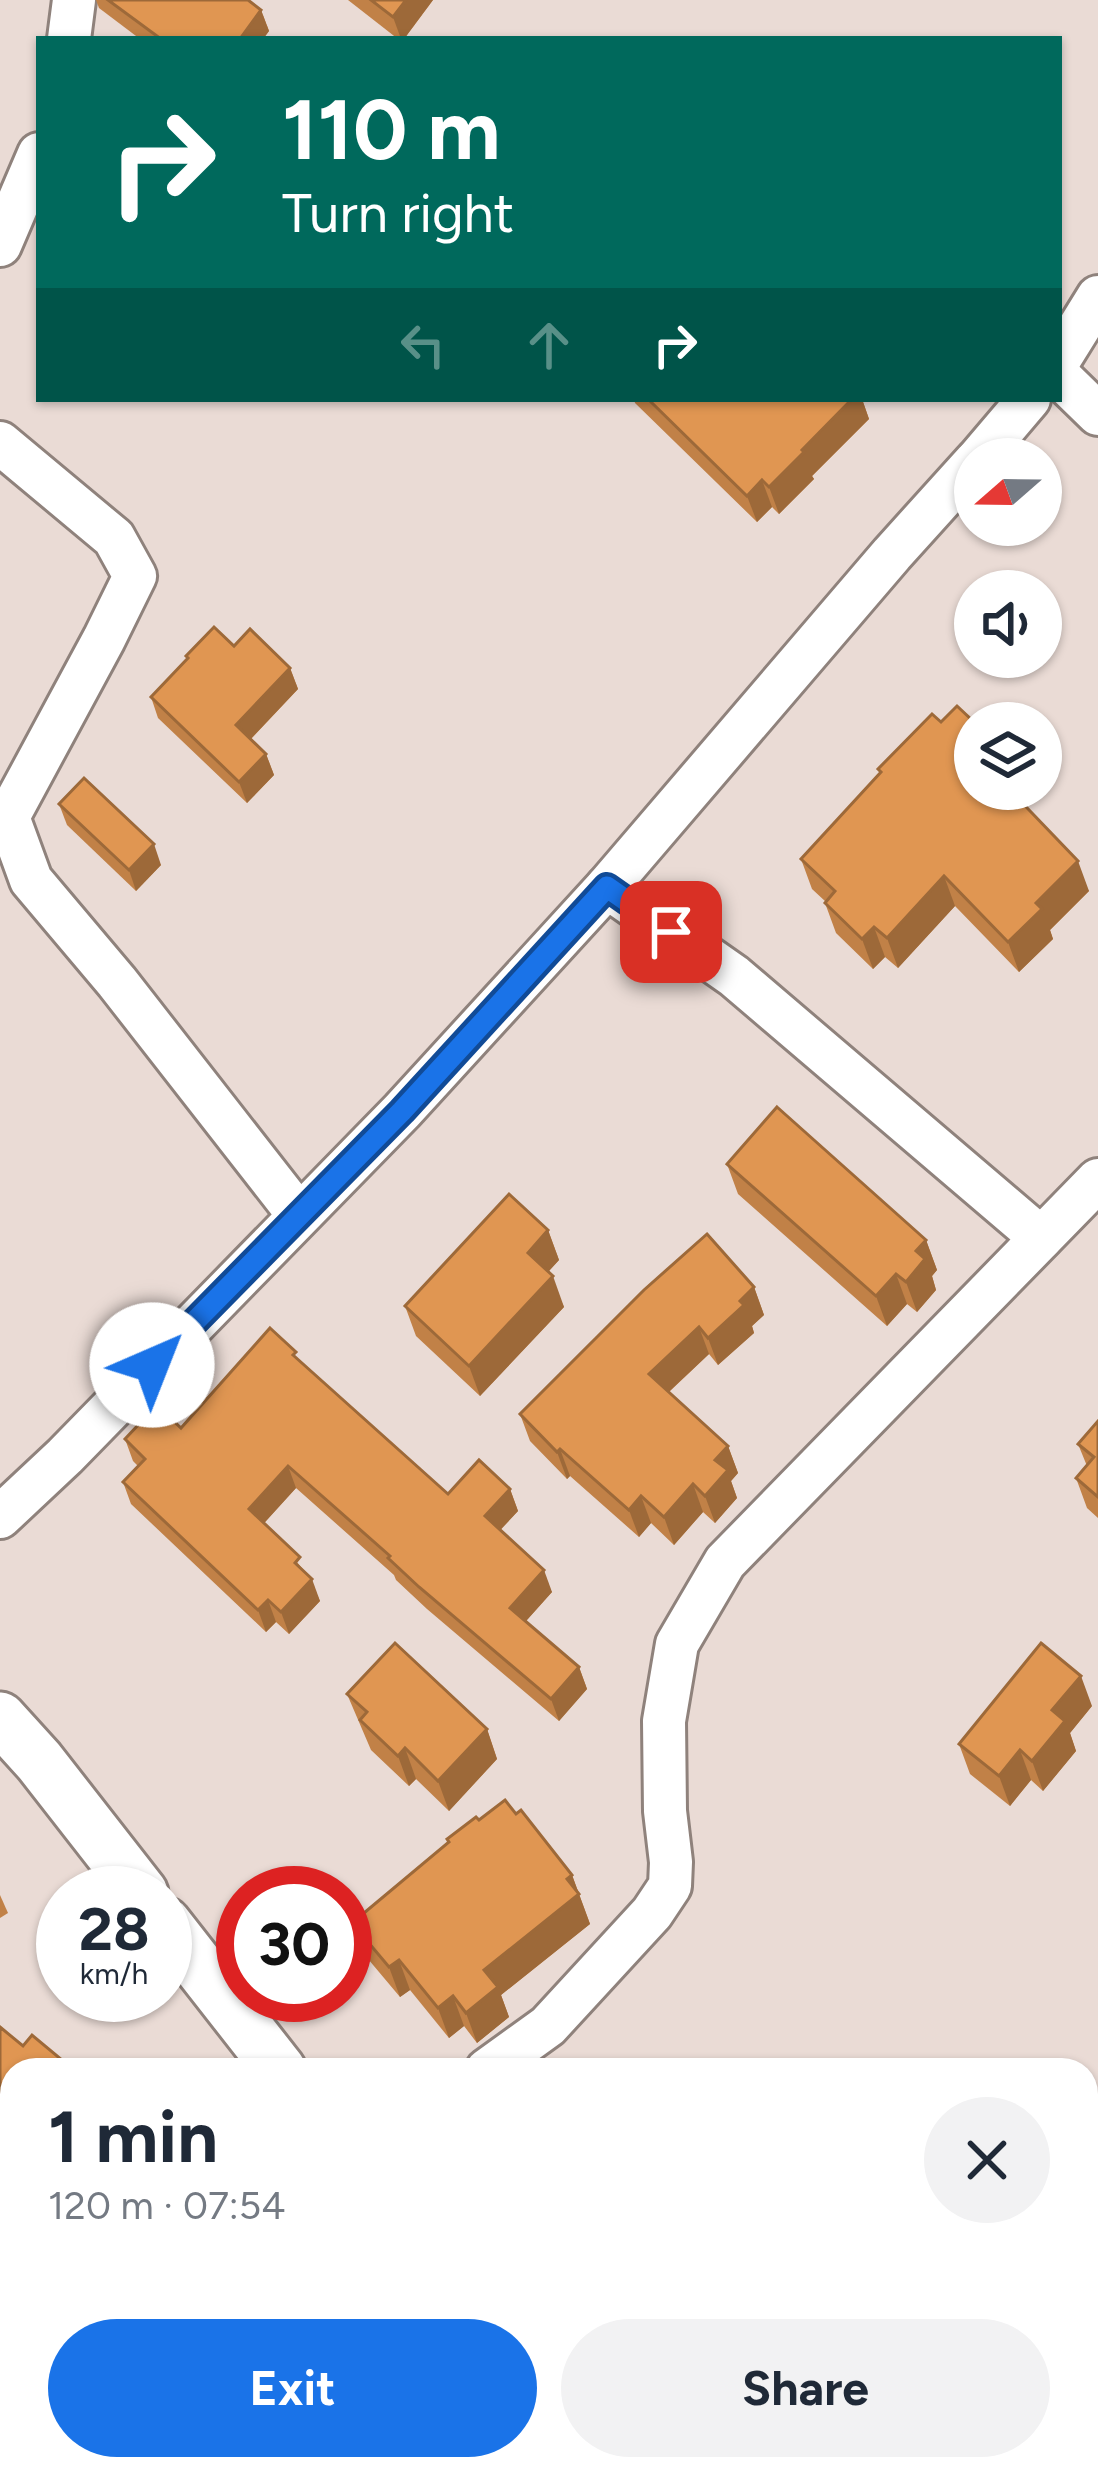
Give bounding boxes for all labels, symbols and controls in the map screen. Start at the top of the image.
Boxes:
text: 110 m [282,79,501,180]
icon: right [84,84,240,240]
text: Turn right [282,181,514,246]
icon: left [390,312,456,378]
icon: ahead [516,312,582,378]
icon: right [642,312,708,378]
north arrow [954,438,1062,546]
map controls [954,438,1062,810]
button: sound [954,570,1062,678]
button: layers [954,702,1062,810]
pin [620,881,722,983]
icon: arrive [638,899,704,965]
position arrow [89,1302,215,1428]
speed limit sign: 30 [216,1866,372,2022]
text: 28 [78,1893,150,1965]
text: km/h [80,1955,148,1992]
text: 1 min [48,2094,218,2180]
button: close [924,2097,1050,2223]
text: 120 m · 07:54 [48,2182,285,2229]
button: Exit [48,2319,537,2457]
button: Share [561,2319,1050,2457]

